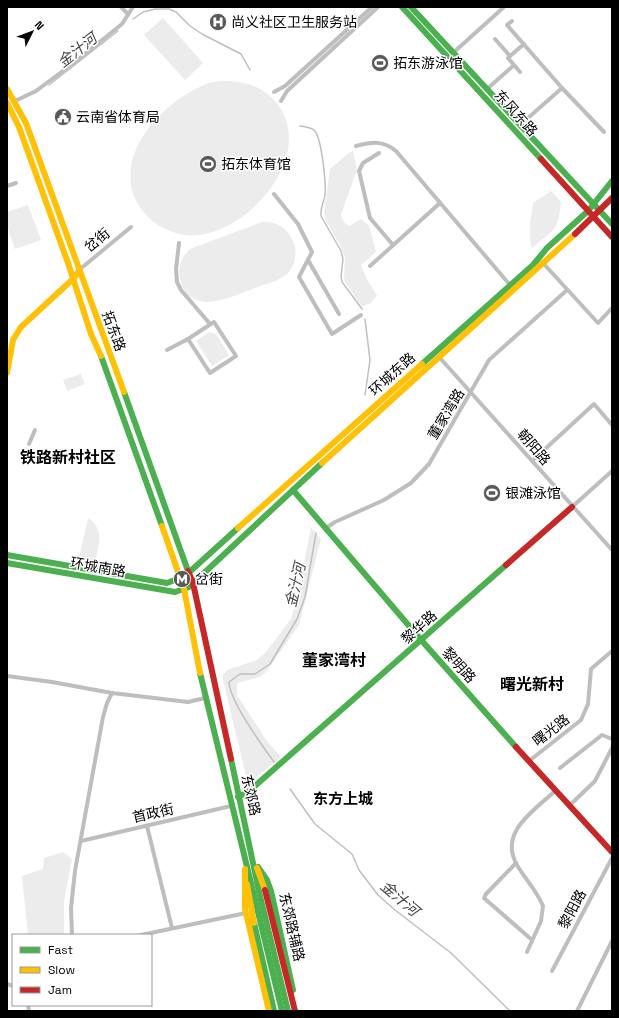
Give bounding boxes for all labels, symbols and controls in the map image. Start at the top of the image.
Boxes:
north arrow [12,12,52,52]
hospital icon: 尚义社区卫生服务站 [208,12,228,32]
place label: 尚义社区卫生服务站 [231,13,357,31]
text: N [32,18,47,33]
water label: 金汁河 [53,27,103,71]
sports icon: 拓东游泳馆 [370,53,390,73]
place label: 拓东游泳馆 [393,54,463,72]
street label: 东风东路 [491,86,541,140]
public building icon: 云南省体育局 [53,107,73,127]
place label: 云南省体育局 [76,108,160,126]
sports icon: 拓东体育馆 [198,154,218,174]
place label: 拓东体育馆 [221,155,291,173]
street label: 岔街 [80,224,114,256]
street label: 拓东路 [98,308,130,354]
street label: 环城东路 [365,349,419,399]
street label: 董家湾路 [424,385,468,443]
street label: 朝阳路 [513,425,555,469]
district label: 铁路新村社区 [20,447,116,468]
sports icon: 银滩泳馆 [482,483,502,503]
place label: 银滩泳馆 [505,484,561,502]
street label: 环城南路 [69,553,127,581]
water label: 金汁河 [281,558,310,609]
metro station icon: 岔街 [172,569,192,589]
place label: 岔街 [195,570,223,588]
street label: 黎华路 [397,606,441,648]
street label: 黎明路 [438,643,480,687]
district label: 董家湾村 [302,650,366,671]
district label: 曙光新村 [500,674,564,695]
street label: 曙光路 [529,710,573,750]
street label: 东郊路 [238,773,264,817]
district label: 东方上城 [313,789,373,808]
street label: 首政街 [131,800,175,826]
water label: 金汁河 [377,876,425,922]
street label: 黎阳路 [554,886,590,932]
street label: 东郊路辅路 [275,891,309,963]
legend [12,934,152,1006]
text: Fast [48,942,73,958]
text: Slow [48,962,75,978]
text: Jam [48,982,72,998]

